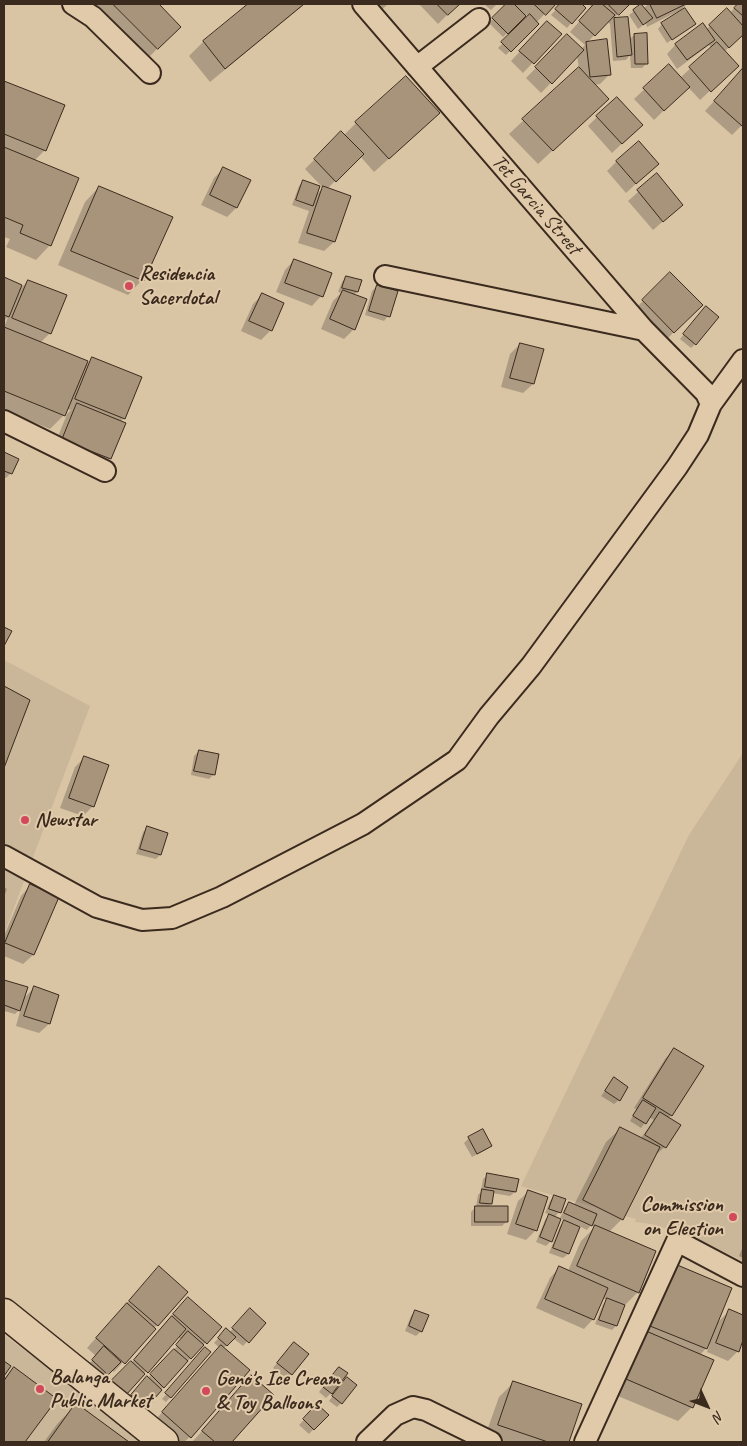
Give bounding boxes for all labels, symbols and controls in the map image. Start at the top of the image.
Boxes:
street label: Tet Garcia Street [486,150,586,260]
place label: Residencia Sacerdotal [139,261,217,311]
marker: Residencia Sacerdotal [123,280,135,292]
place label: Newstar [35,807,97,833]
marker: Newstar [19,814,31,826]
place label: Commission on Election [640,1192,723,1242]
marker: Commission on Election [727,1211,739,1223]
place label: Balanga Public Market [50,1364,151,1414]
place label: Geno's Ice Cream & Toy Balloons [216,1366,340,1416]
north arrow [682,1381,732,1431]
marker: Balanga Public Market [34,1383,46,1395]
marker: Geno's Ice Cream & Toy Balloons [200,1385,212,1397]
text: N [709,1408,728,1426]

